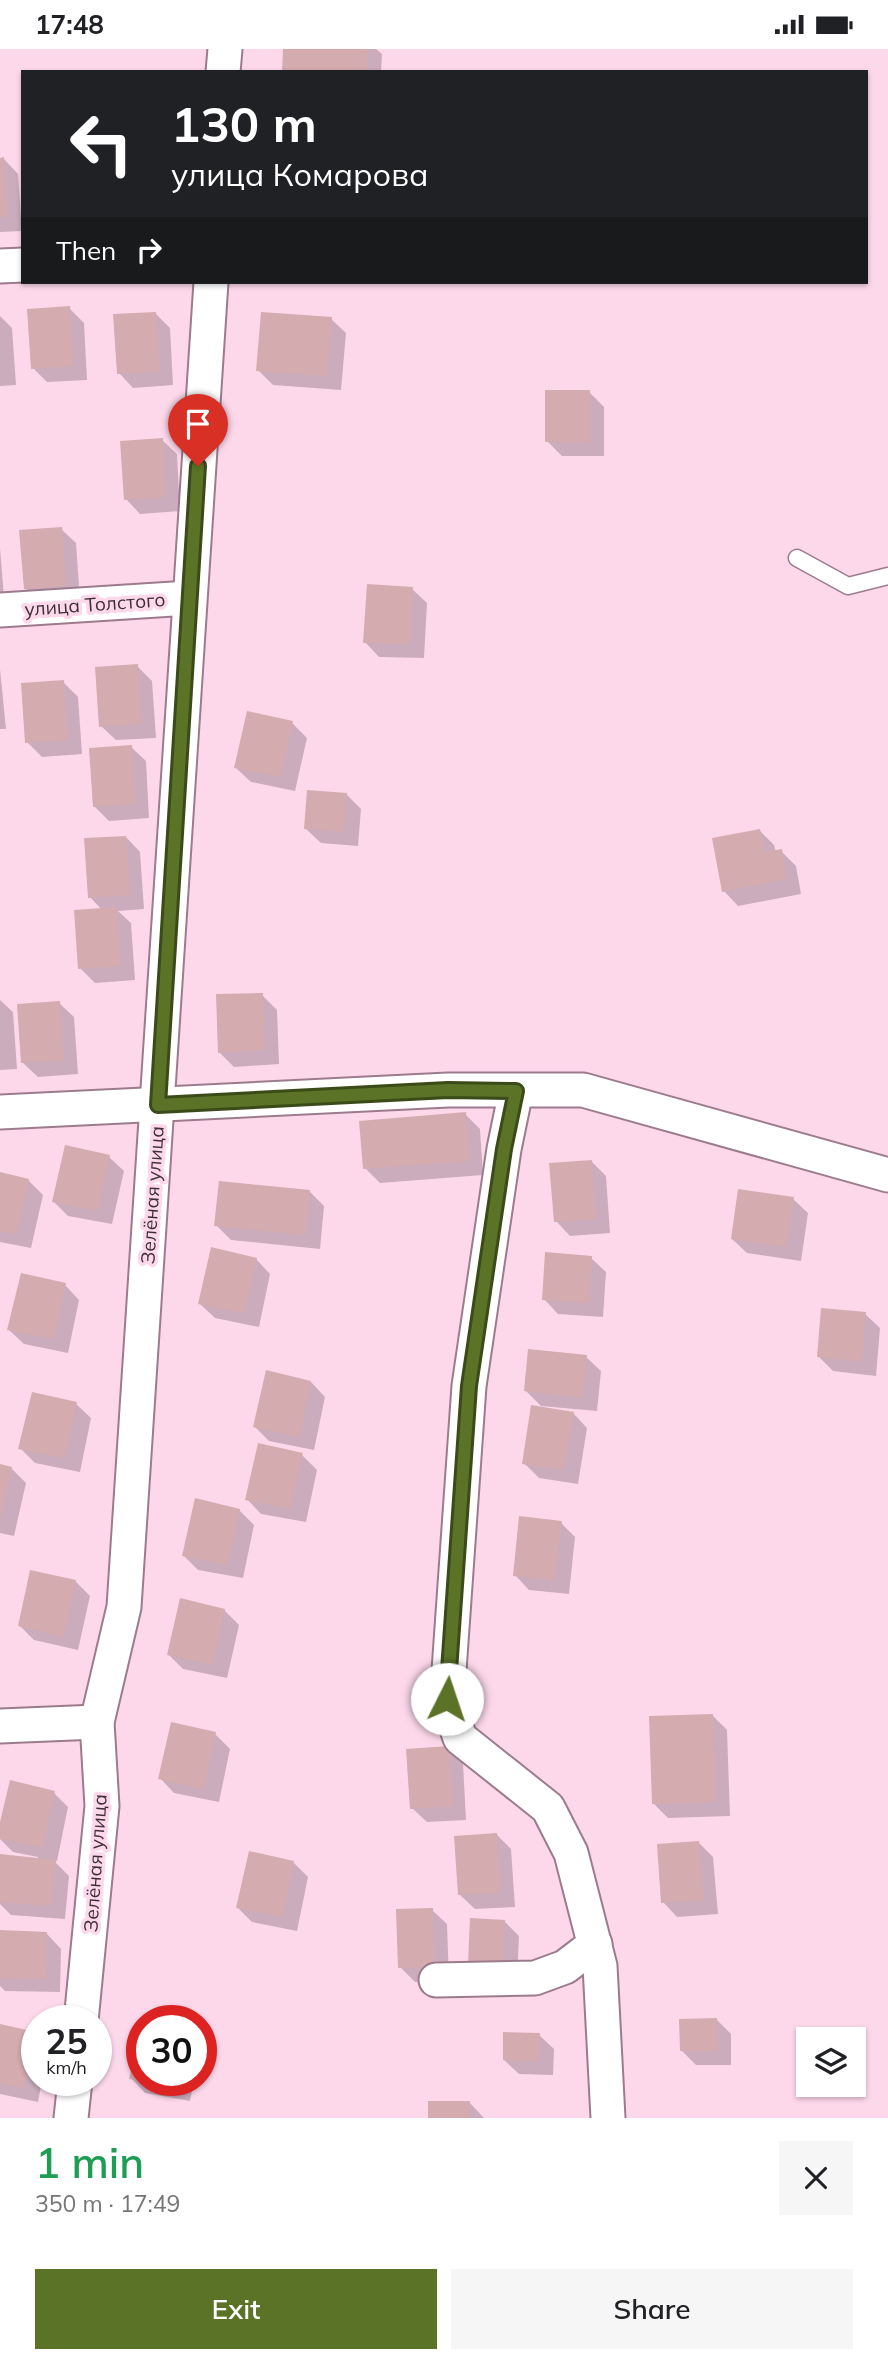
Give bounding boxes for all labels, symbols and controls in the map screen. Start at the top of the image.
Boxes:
text: 17:48 [35,8,104,41]
text: 130 m [171,93,317,154]
icon: left [56,98,147,189]
text: улица Комарова [171,154,429,194]
icon: right [130,231,168,269]
text: Then [56,234,116,267]
pin [168,394,228,466]
icon: arrive [179,405,217,443]
street label: улица Толстого [24,587,166,621]
street label: Зелёная улица [135,1125,169,1265]
position arrow [410,1662,484,1736]
street label: Зелёная улица [78,1793,112,1933]
speed limit sign: 30 [126,2005,217,2096]
text: 25 [45,2019,88,2063]
map controls [796,2027,866,2097]
button: layers [796,2027,866,2097]
text: km/h [46,2056,87,2079]
text: 1 min [35,2136,144,2189]
button: close [779,2141,853,2215]
text: 350 m · 17:49 [35,2189,180,2218]
button: Exit [35,2269,437,2349]
button: Share [451,2269,853,2349]

